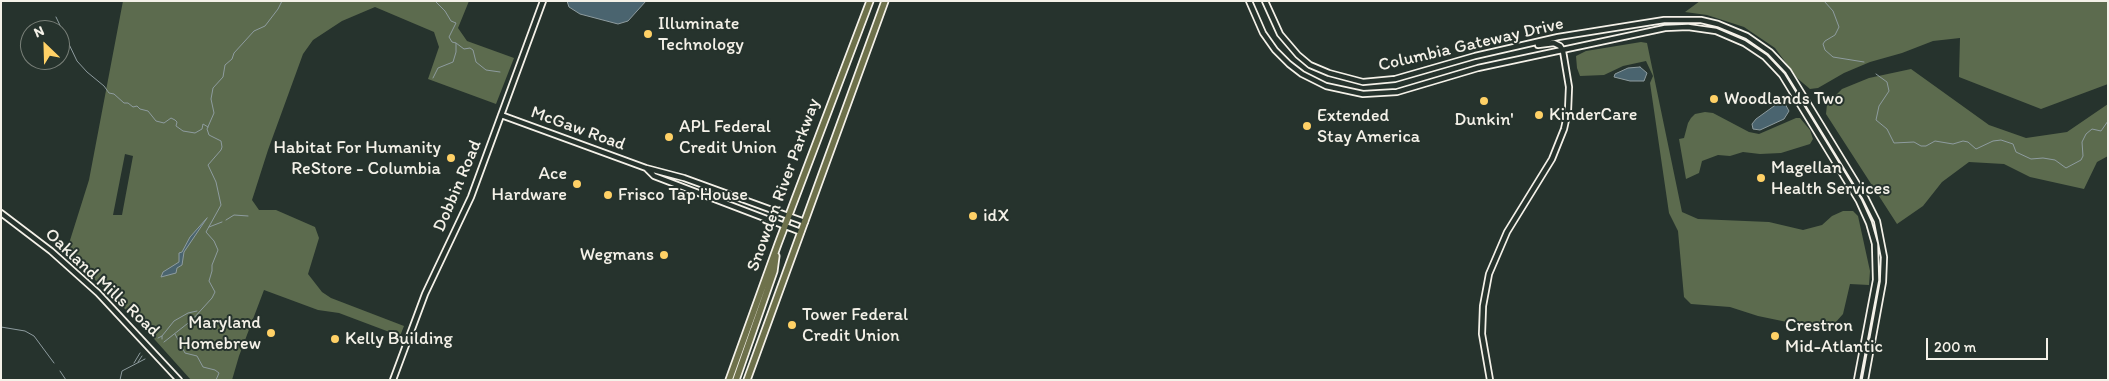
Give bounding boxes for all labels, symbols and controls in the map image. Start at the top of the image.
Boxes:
place label: Illuminate Technology [658,13,744,56]
street label: Columbia Gateway Drive [1376,13,1566,77]
north arrow [20,20,70,70]
text: N [31,22,47,41]
marker: Illuminate Technology [642,28,654,40]
place label: Woodlands Two [1724,88,1844,110]
marker: Woodlands Two [1708,93,1720,105]
marker: Dunkin' [1478,95,1490,107]
street label: Snowden River Parkway [743,96,825,274]
street label: McGaw Road [528,102,628,156]
place label: KinderCare [1549,104,1637,126]
place label: Extended Stay America [1317,105,1420,148]
place label: Dunkin' [1454,109,1514,131]
marker: KinderCare [1533,109,1545,121]
place label: APL Federal Credit Union [679,116,777,158]
marker: Extended Stay America [1301,120,1313,132]
marker: APL Federal Credit Union [663,131,675,143]
place label: Habitat For Humanity ReStore - Columbia [273,137,441,180]
street label: Dobbin Road [429,137,487,235]
marker: Habitat For Humanity ReStore - Columbia [445,152,457,164]
place label: Magellan Health Services [1771,157,1890,200]
place label: Ace Hardware [491,163,567,205]
marker: Magellan Health Services [1755,172,1767,184]
marker: Ace Hardware [571,178,583,190]
place label: Frisco Tap House [618,184,748,206]
marker: Frisco Tap House [602,189,614,201]
place label: idX [983,205,1009,227]
marker: idX [967,210,979,222]
street label: Oakland Mills Road [40,224,164,342]
place label: Wegmans [580,244,654,266]
marker: Wegmans [658,249,670,261]
place label: Tower Federal Credit Union [802,304,908,346]
place label: Maryland Homebrew [178,312,261,354]
place label: Crestron Mid-Atlantic [1785,315,1883,358]
marker: Tower Federal Credit Union [786,319,798,331]
marker: Maryland Homebrew [265,327,277,339]
place label: Kelly Building [345,328,453,350]
scale bar [1929,328,2052,360]
marker: Crestron Mid-Atlantic [1769,330,1781,342]
marker: Kelly Building [329,333,341,345]
text: 200 m [1934,338,1976,356]

